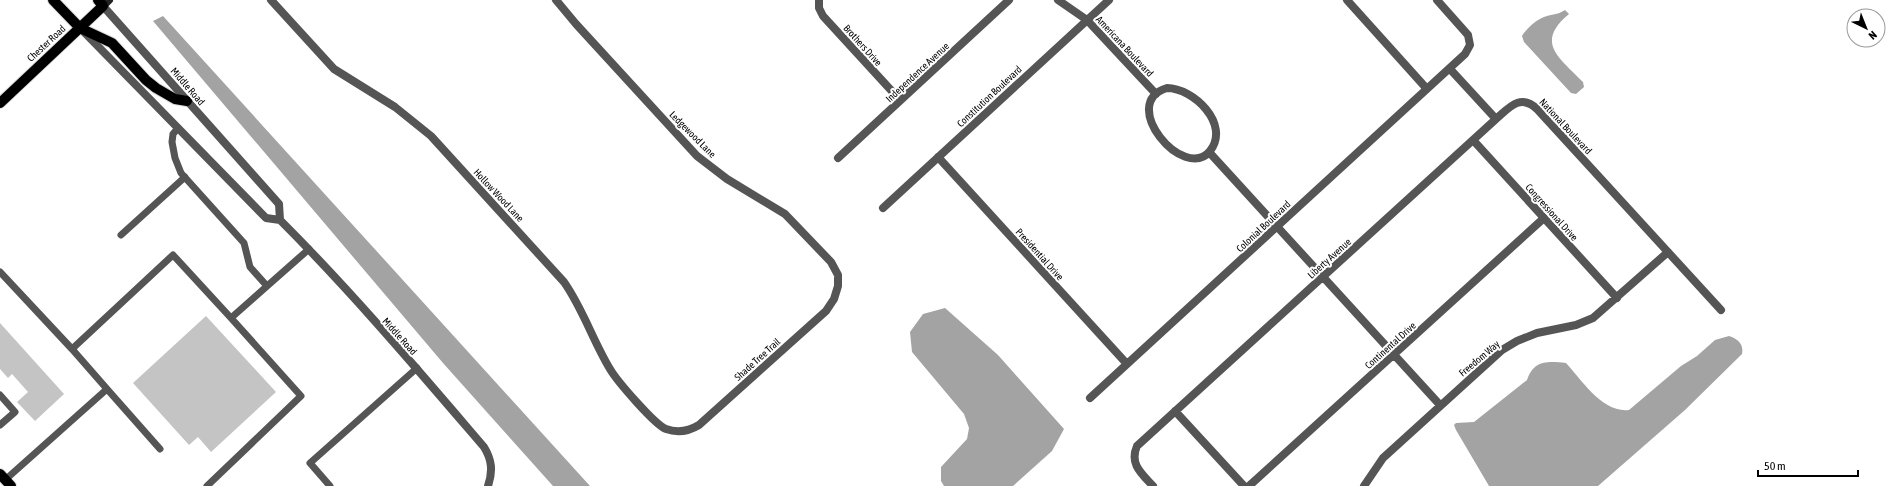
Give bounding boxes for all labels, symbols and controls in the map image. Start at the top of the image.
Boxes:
north arrow [1846,8,1886,48]
street label: Americana Boulevard [1094,14,1156,79]
street label: Brothers Drive [841,22,884,69]
street label: Chester Road [25,23,68,64]
text: N [1866,29,1879,42]
street label: Independence Avenue [884,40,951,104]
street label: Constitution Boulevard [955,63,1024,129]
street label: Middle Road [168,65,207,108]
street label: National Boulevard [1537,96,1594,156]
street label: Ledgewood Lane [667,109,718,160]
street label: Hollow Wood Lane [471,167,526,224]
street label: Congressional Drive [1523,182,1580,243]
street label: Colonial Boulevard [1234,198,1293,254]
street label: Presidential Drive [1014,226,1066,283]
street label: Liberty Avenue [1305,236,1354,281]
street label: Middle Road [380,316,419,357]
street label: Continental Drive [1363,319,1418,371]
street label: Shade Tree Trail [732,336,783,383]
street label: Freedom Way [1457,338,1502,379]
scale bar [1758,452,1858,478]
text: 50 m [1764,459,1786,473]

